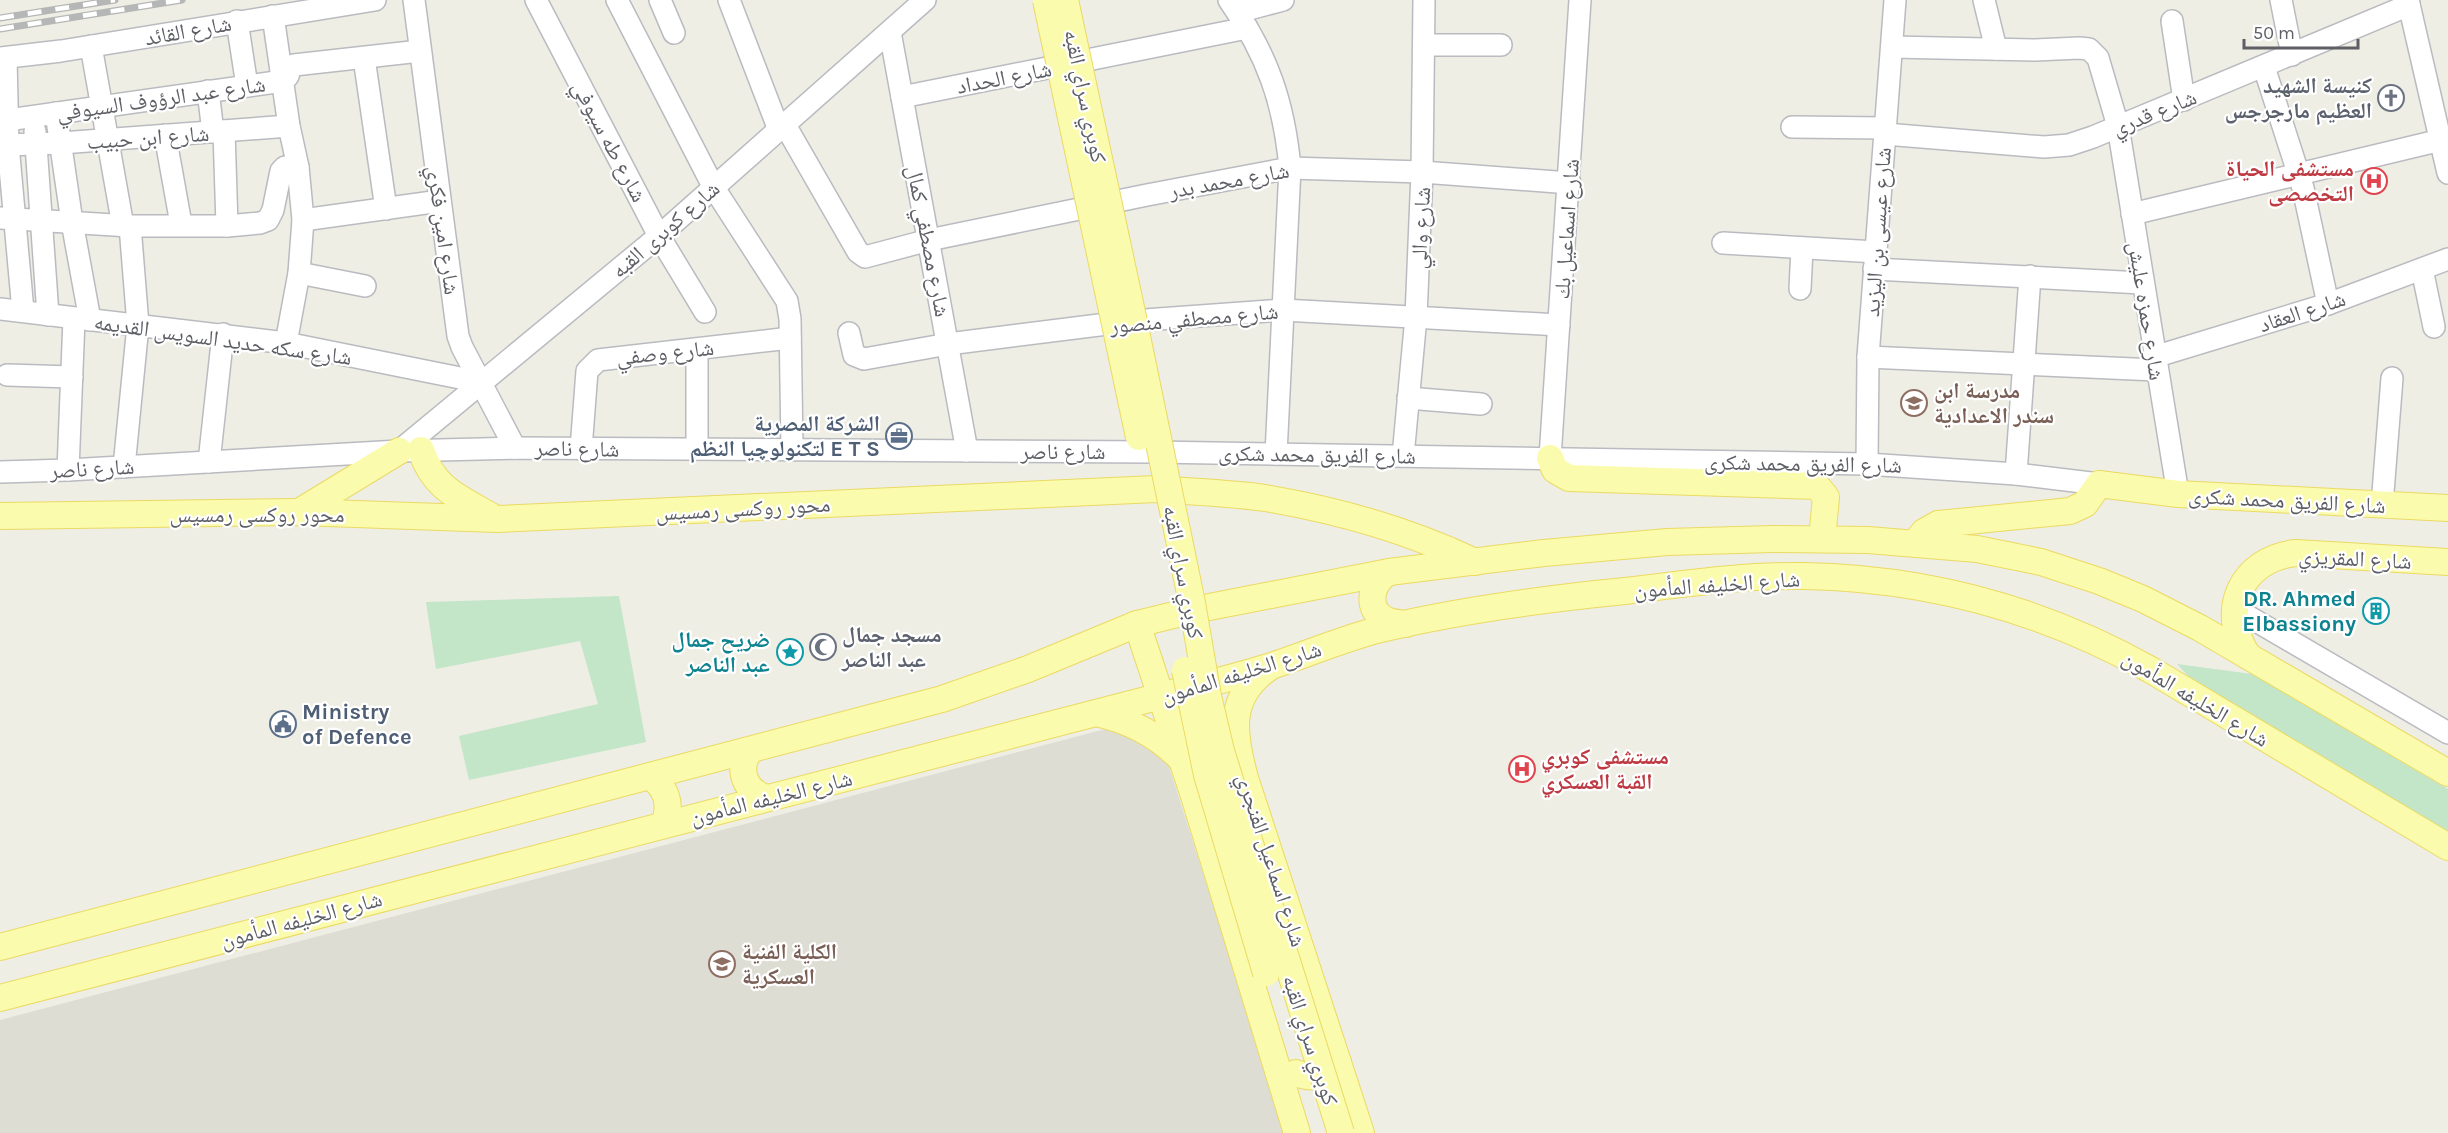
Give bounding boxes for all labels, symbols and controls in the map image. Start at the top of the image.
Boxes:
street label: شارع القائد [143,11,234,51]
scale bar [2244,12,2358,50]
text: 50 m [2253,22,2295,44]
street label: كوبري سراي القبه [1055,27,1112,166]
street label: شارع الحداد [954,56,1054,100]
street label: شارع عبد الرؤوف السيوفي [55,71,268,130]
place label: كنيسة الشهيد العظيم مارجرجس [2225,73,2372,125]
street label: شارع طه سيوفي [563,76,652,208]
church icon: كنيسة الشهيد العظيم مارجرجس [2376,83,2406,113]
street label: شارع قدري [2108,84,2202,145]
street label: شارع ابن حبيب [86,121,210,155]
street label: شارع عيسى بن اليزيد [1859,146,1897,318]
place label: مستشفى الحياة التخصصى [2226,156,2354,207]
street label: شارع محمد بدر [1166,158,1291,205]
street label: شارع اسماعيل بك [1549,158,1585,300]
street label: شارع مصطفي كمال [897,163,955,320]
street label: شارع امين فكري [418,164,465,297]
hospital icon: مستشفى الحياة التخصصى [2359,166,2389,196]
street label: شارع كوبرى القبه [606,176,725,284]
street label: شارع والي [1406,186,1440,270]
street label: شارع حمزه عليش [2122,240,2170,382]
street label: شارع العقاد [2256,286,2349,338]
street label: شارع مصطفي منصور [1108,299,1280,343]
street label: شارع سكه حديد السويس القديمه [92,309,353,371]
street label: شارع وصفي [615,335,716,375]
place label: مدرسة ابن سندر الاعدادية [1934,378,2054,429]
school or university icon: مدرسة ابن سندر الاعدادية [1899,388,1929,418]
place label: الشركة المصرية لتكنولوچيا النظم E T S [690,411,880,463]
office icon: الشركة المصرية لتكنولوچيا النظم E T S [884,421,914,451]
street label: شارع ناصر [533,435,620,463]
street label: شارع ناصر [1020,439,1105,465]
street label: شارع الفريق محمد شكرى [1218,440,1416,470]
street label: شارع الفريق محمد شكرى [1704,449,1902,479]
street label: شارع ناصر [48,454,135,484]
street label: شارع الفريق محمد شكرى [2188,483,2386,519]
street label: محور روكسى رمسيس [655,491,831,527]
street label: محور روكسى رمسيس [170,502,344,528]
street label: كوبري سراي القبه [1154,503,1209,642]
street label: شارع المقريزي [2297,543,2412,579]
street label: شارع الخليفه المأمون [1633,566,1801,604]
place label: DR. Ahmed Elbassiony [2242,586,2356,637]
building icon: DR. Ahmed Elbassiony [2361,596,2391,626]
place label: مسجد جمال عبد الناصر [841,622,942,673]
place label: ضريح جمال عبد الناصر [672,627,770,678]
mosque icon: مسجد جمال عبد الناصر [808,632,838,662]
street label: شارع الخليفه المأمون [1158,636,1325,710]
place icon: ضريح جمال عبد الناصر [775,637,805,667]
street label: شارع الخليفه المأمون [2117,644,2274,753]
place label: Ministry of Defence [302,699,412,750]
public building icon: Ministry of Defence [268,709,298,739]
place label: مستشفى كوبري القبة العسكري [1541,744,1669,798]
hospital icon: مستشفى كوبري القبة العسكري [1507,754,1537,784]
street label: شارع الخليفه المأمون [687,765,855,831]
street label: شارع اسماعيل الفنجري [1227,770,1311,951]
street label: شارع الخليفه المأمون [217,885,385,954]
place label: الكلية الفنية العسكرية [742,939,837,990]
school or university icon: الكلية الفنية العسكرية [707,949,737,979]
street label: كوبري سراي القبه [1273,972,1343,1110]

